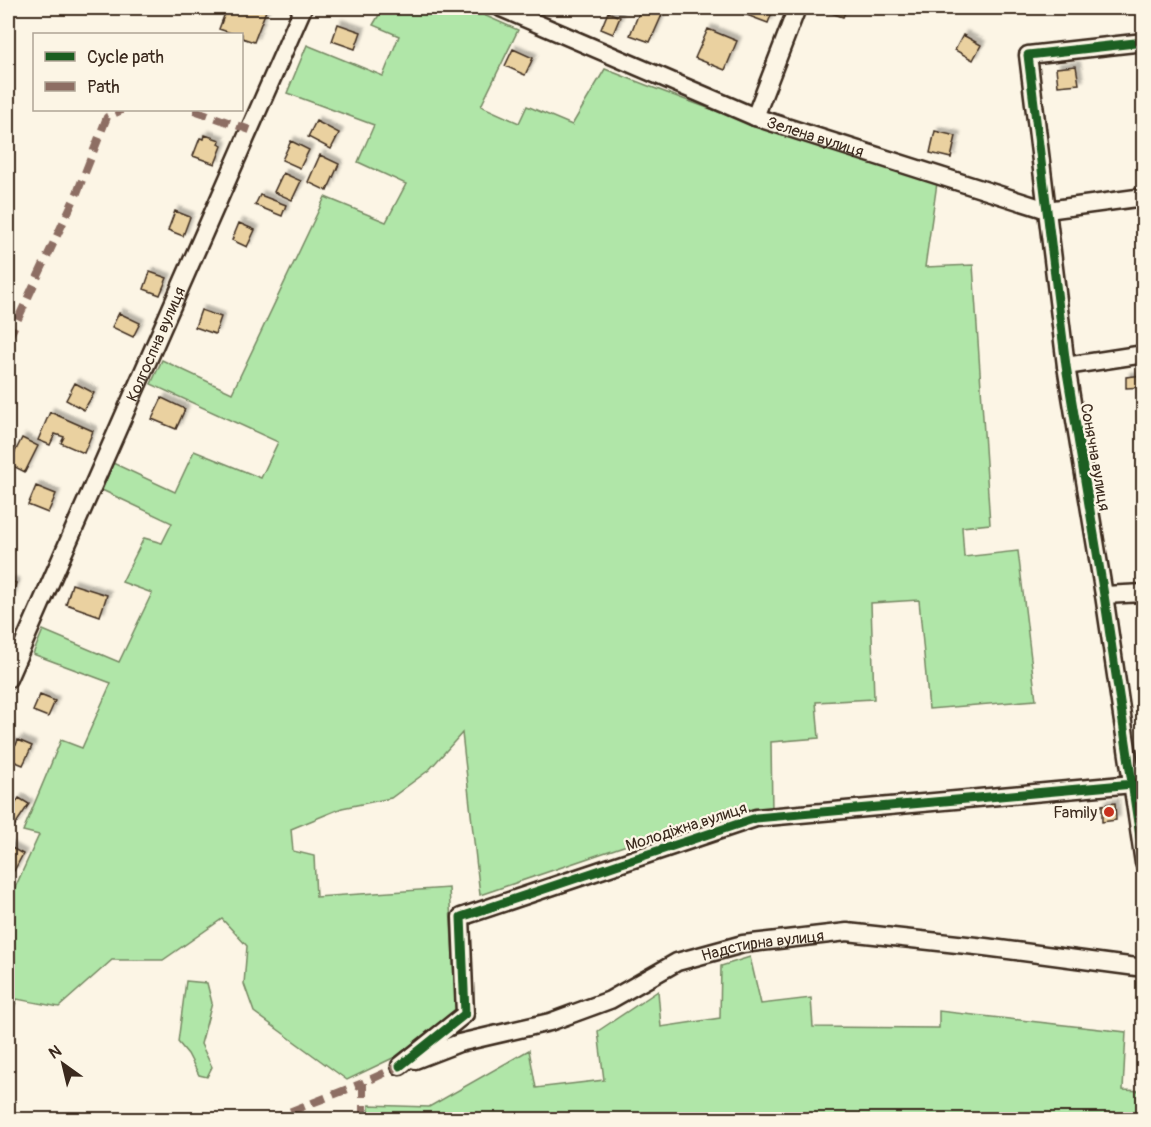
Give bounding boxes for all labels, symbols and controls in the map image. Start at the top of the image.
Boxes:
legend [33,33,243,111]
text: Cycle path [87,46,164,69]
text: Path [87,76,120,99]
street label: Зелена вулиця [764,112,866,162]
street label: Колгоспна вулиця [122,284,190,405]
street label: Сонячна вулиця [1076,402,1114,512]
street label: Молодіжна вулиця [623,798,750,856]
place label: Family [1053,803,1097,823]
marker: Family [1102,805,1116,819]
street label: Надстирна вулиця [699,926,825,966]
north arrow [33,1034,93,1094]
text: N [45,1041,65,1064]

